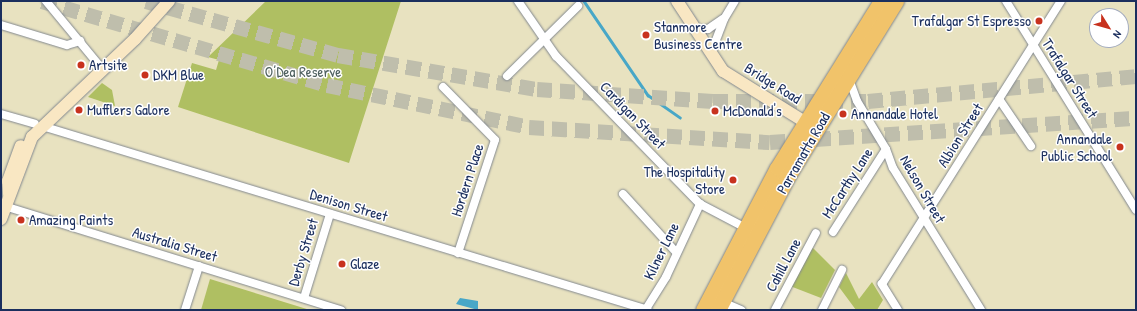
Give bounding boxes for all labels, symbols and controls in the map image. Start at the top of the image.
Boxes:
north arrow [1089,8,1129,48]
place label: Trafalgar St Espresso [912,12,1031,30]
marker: Trafalgar St Espresso [1034,16,1044,26]
place label: Stanmore Business Centre [654,17,742,52]
text: N [1110,28,1125,41]
marker: Stanmore Business Centre [641,30,651,40]
street label: Trafalgar Street [1038,35,1102,121]
place label: Artsite [89,56,128,74]
street label: Bridge Road [741,59,805,107]
marker: Artsite [76,60,86,70]
park label: O’Dea Reserve [265,63,341,81]
place label: DKM Blue [153,66,204,84]
marker: DKM Blue [140,70,150,80]
street label: Cardigan Street [596,78,670,152]
street label: Albion Street [933,100,987,170]
place label: Mufflers Galore [87,101,170,119]
place label: McDonald's [723,102,782,120]
marker: Mufflers Galore [74,105,84,115]
place label: Annandale Hotel [851,105,938,123]
marker: McDonald's [710,106,720,116]
street label: Parramatta Road [772,109,834,197]
marker: Annandale Hotel [838,109,848,119]
place label: Annandale Public School [1041,129,1112,164]
street label: Hordern Place [447,141,487,219]
marker: Annandale Public School [1115,142,1125,152]
street label: McCarthy Lane [818,145,876,221]
street label: Nelson Street [896,152,950,226]
place label: The Hospitality Store [644,162,725,197]
marker: The Hospitality Store [728,175,738,185]
street label: Denison Street [308,185,390,225]
place label: Amazing Paints [29,211,113,229]
marker: Amazing Paints [16,215,26,225]
street label: Derby Street [284,216,322,288]
street label: Kilner Lane [639,219,683,283]
street label: Australia Street [131,223,219,265]
street label: Cahill Lane [761,235,805,295]
place label: Glaze [350,255,379,273]
marker: Glaze [337,259,347,269]

